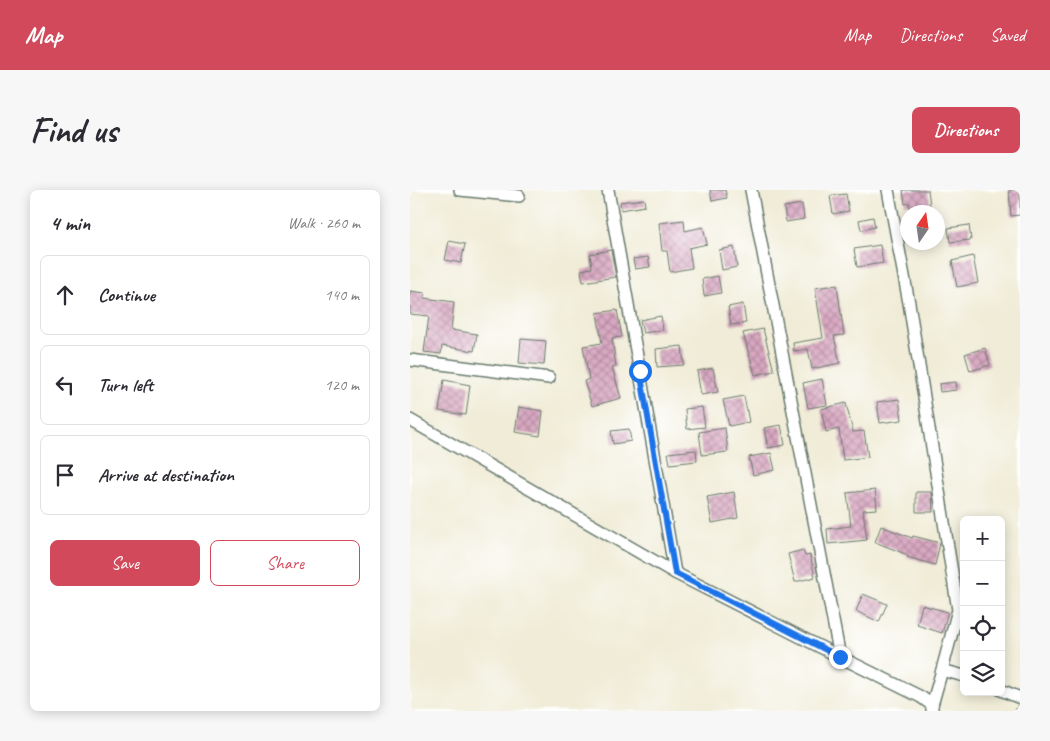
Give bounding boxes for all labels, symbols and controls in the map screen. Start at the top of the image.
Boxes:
text: Map [25,20,62,50]
text: Map [844,24,871,46]
text: Directions [899,24,962,46]
text: Saved [990,24,1025,46]
button: Directions [912,107,1020,153]
text: Find us [30,108,117,153]
north arrow [900,205,945,250]
text: 4 min [50,210,90,236]
text: Walk · 260 m [288,213,360,233]
icon: ahead [51,281,79,309]
text: Continue [98,283,155,307]
text: 140 m [325,285,359,305]
route start [629,360,652,383]
icon: left [51,371,79,399]
text: Turn left [98,373,153,397]
text: 120 m [325,375,359,395]
icon: arrive [51,461,79,489]
text: Arrive at destination [98,463,234,487]
map controls [960,516,1005,696]
button: + [960,516,1005,561]
button: Save [50,540,200,586]
button: Share [210,540,360,586]
button: − [960,561,1005,606]
button: locate [960,606,1005,651]
route end [829,646,852,669]
button: layers [960,651,1005,696]

